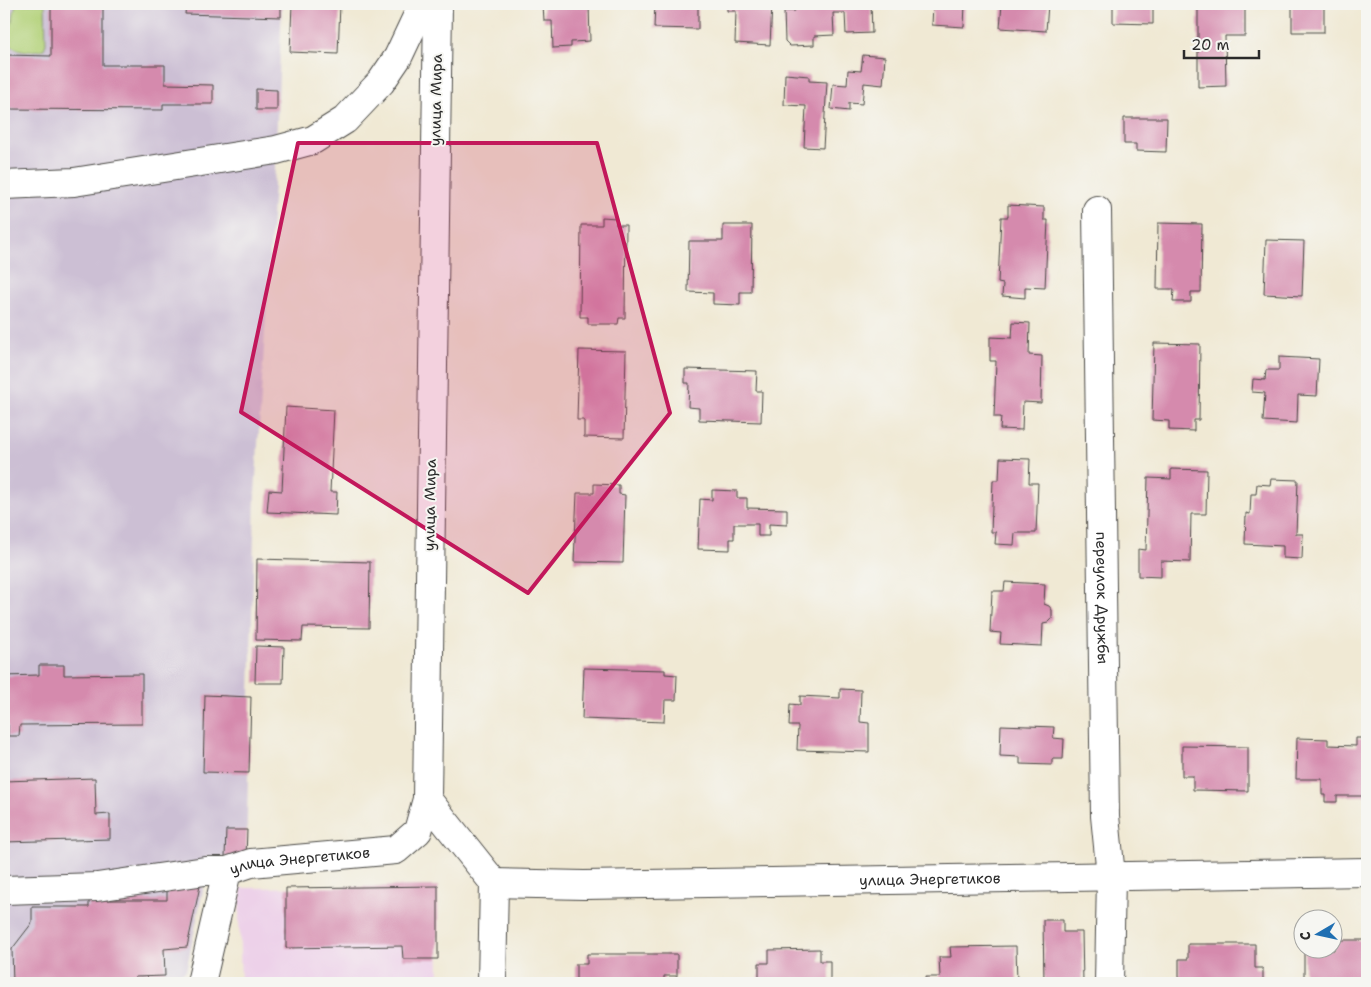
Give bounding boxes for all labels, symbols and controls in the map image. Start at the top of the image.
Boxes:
scale bar [1184,28,1258,60]
text: 20 m [1191,35,1230,55]
street label: улица Мира [425,53,447,146]
street label: улица Мира [419,458,441,551]
street label: переулок Дружбы [1091,532,1113,664]
street label: улица Энергетиков [227,842,371,879]
street label: улица Энергетиков [859,868,1001,890]
north arrow [1294,910,1344,960]
text: С [1296,930,1315,942]

